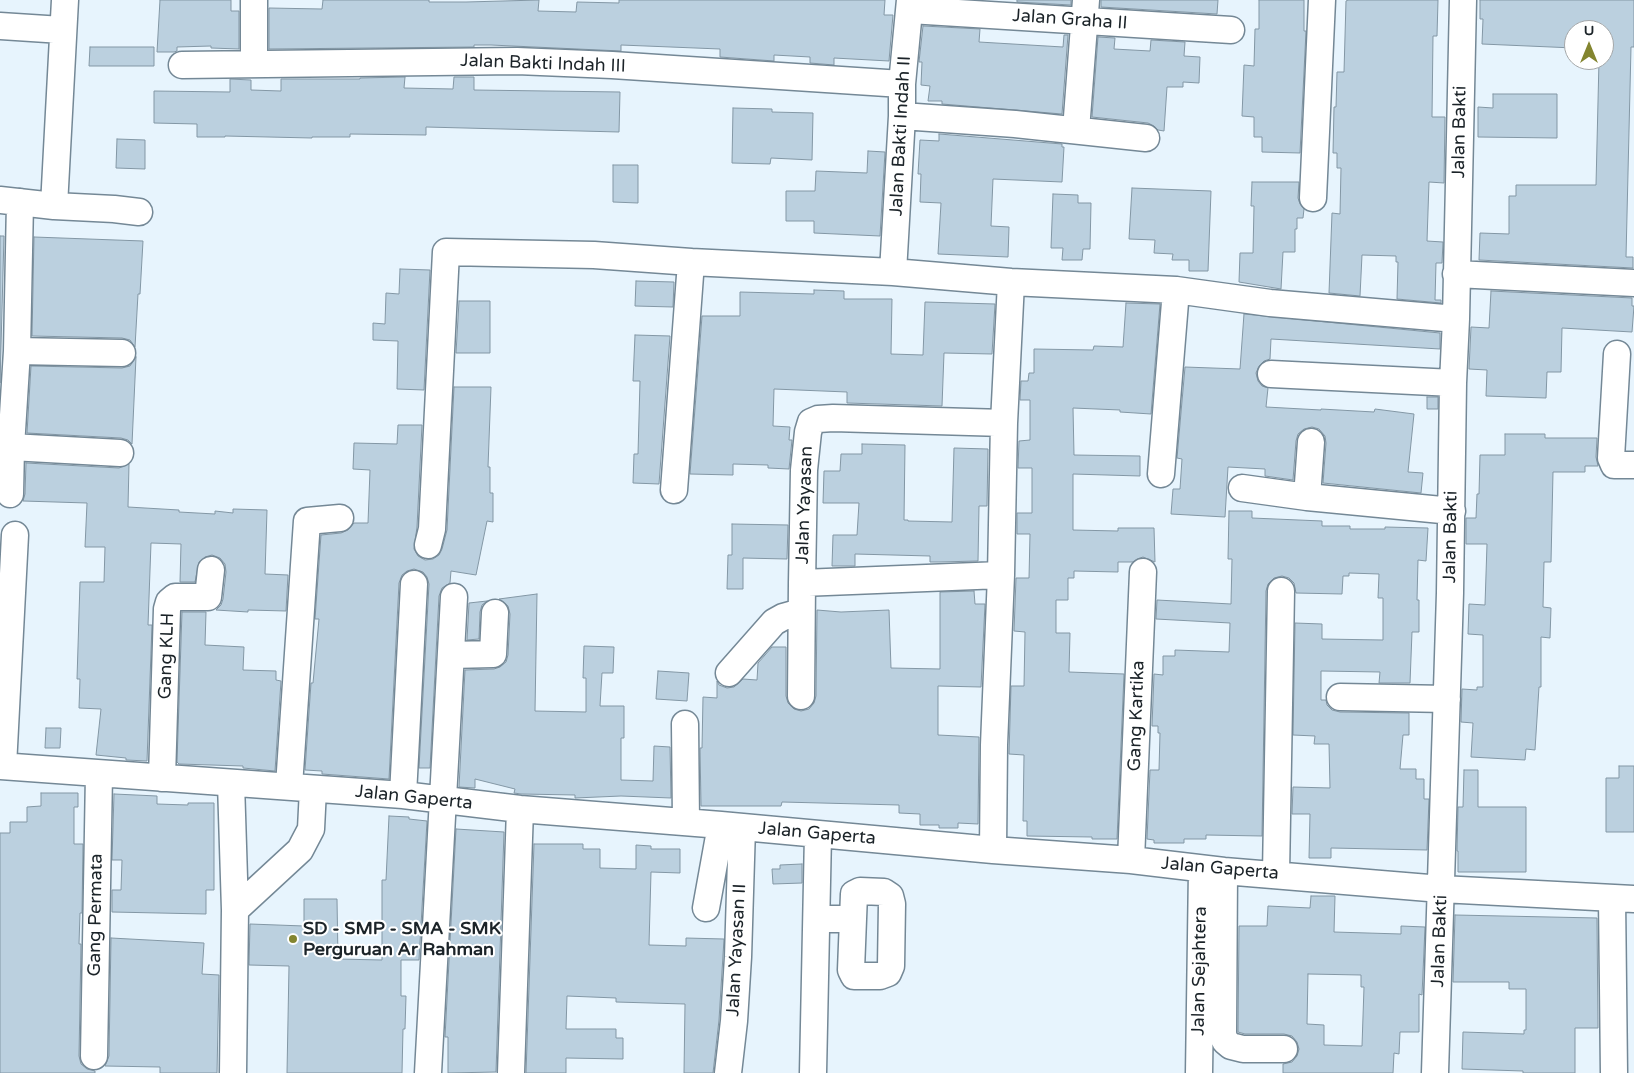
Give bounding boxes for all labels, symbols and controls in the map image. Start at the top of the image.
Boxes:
street label: Jalan Graha II [1012,5,1128,35]
north arrow [1564,20,1614,70]
text: U [1584,22,1594,39]
street label: Jalan Bakti Indah III [460,50,626,78]
street label: Jalan Bakti Indah II [886,55,916,217]
street label: Jalan Bakti [1448,86,1472,178]
street label: Jalan Yayasan [792,446,818,564]
street label: Jalan Bakti [1439,491,1463,583]
street label: Gang KLH [155,612,179,700]
street label: Gang Kartika [1124,660,1150,772]
street label: Jalan Gaperta [354,781,474,815]
street label: Jalan Gaperta [757,818,877,850]
street label: Gang Permata [84,853,108,977]
street label: Jalan Gaperta [1160,853,1280,885]
street label: Jalan Yayasan II [723,883,751,1017]
street label: Jalan Bakti [1428,894,1452,988]
street label: Jalan Sejahtera [1188,906,1212,1036]
place label: SD - SMP - SMA - SMK Perguruan Ar Rahman [303,918,501,961]
marker: SD - SMP - SMA - SMK Perguruan Ar Rahman [287,933,299,945]

